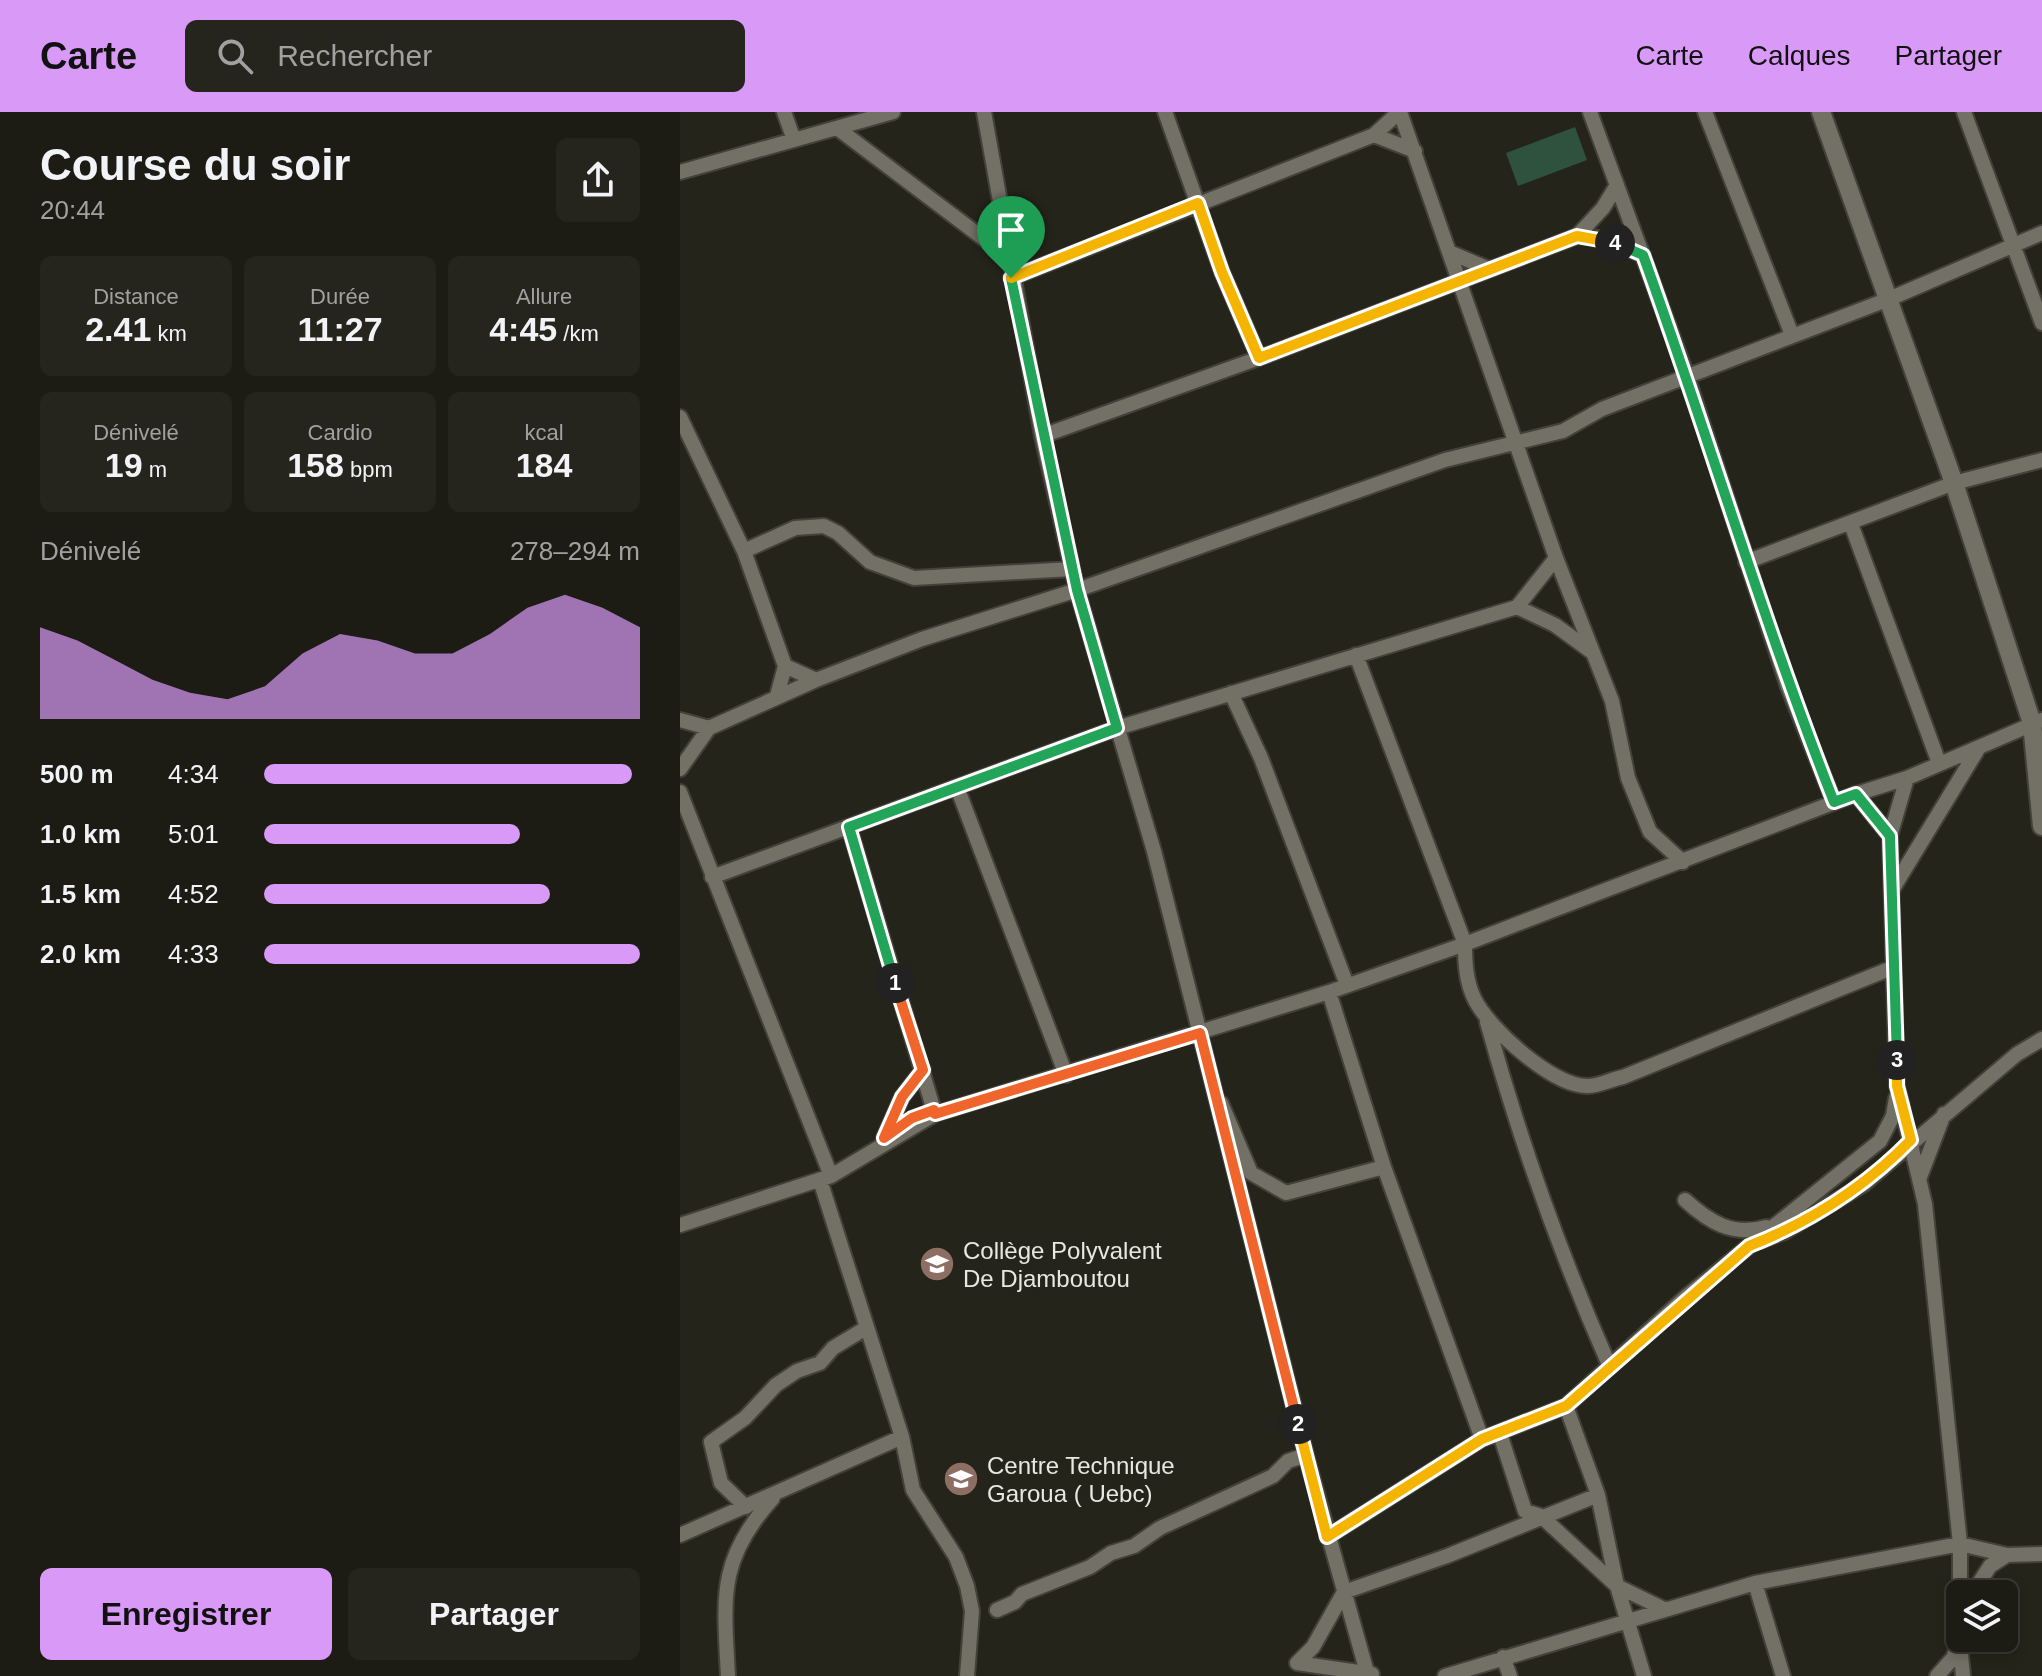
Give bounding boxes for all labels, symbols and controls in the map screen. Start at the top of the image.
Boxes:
search box [185,20,745,92]
icon: search [213,34,257,78]
text: Carte [40,35,137,77]
text: Rechercher [277,39,432,72]
text: Carte [1635,40,1704,71]
text: Calques [1748,40,1851,71]
text: Partager [1895,40,2002,71]
button: share [556,138,640,222]
text: Course du soir [40,140,351,189]
text: 20:44 [40,195,105,225]
pin [977,196,1045,278]
icon: arrive [989,208,1033,252]
pin: 4 [1595,223,1635,263]
text: 4 [1609,230,1621,255]
text: Distance [93,284,179,309]
text: Durée [310,284,370,309]
text: Allure [516,284,572,309]
text: 2.41 [85,310,151,348]
text: 11:27 [297,310,383,348]
text: 4:45 [489,310,557,348]
text: km [151,321,187,346]
text: /km [557,321,599,346]
text: Dénivelé [93,420,179,445]
text: Cardio [308,420,372,445]
text: kcal [524,420,564,445]
text: 19 [105,446,143,484]
text: 158 [287,446,344,484]
text: 184 [516,446,572,484]
text: m [143,457,167,482]
text: bpm [344,457,393,482]
text: Dénivelé [40,536,141,566]
text: 278–294 m [510,536,640,566]
text: 500 m [40,759,114,789]
text: 4:34 [168,759,219,789]
text: 1.0 km [40,819,121,849]
text: 5:01 [168,819,219,849]
text: 1.5 km [40,879,121,909]
text: 4:52 [168,879,219,909]
text: 2.0 km [40,939,121,969]
text: 4:33 [168,939,219,969]
pin: 1 [875,963,915,1003]
text: 1 [889,970,901,995]
pin: 3 [1877,1040,1917,1080]
text: 3 [1891,1047,1903,1072]
place label: Collège Polyvalent De Djamboutou [963,1237,1162,1292]
school or university icon: Collège Polyvalent De Djamboutou [918,1245,956,1283]
pin: 2 [1278,1404,1318,1444]
text: 2 [1292,1411,1304,1436]
place label: Centre Technique Garoua ( Uebc) [987,1452,1175,1507]
school or university icon: Centre Technique Garoua ( Uebc) [942,1460,980,1498]
button: Enregistrer [40,1568,332,1660]
button: Partager [348,1568,640,1660]
map controls [1946,1580,2018,1652]
button: layers [1946,1580,2018,1652]

